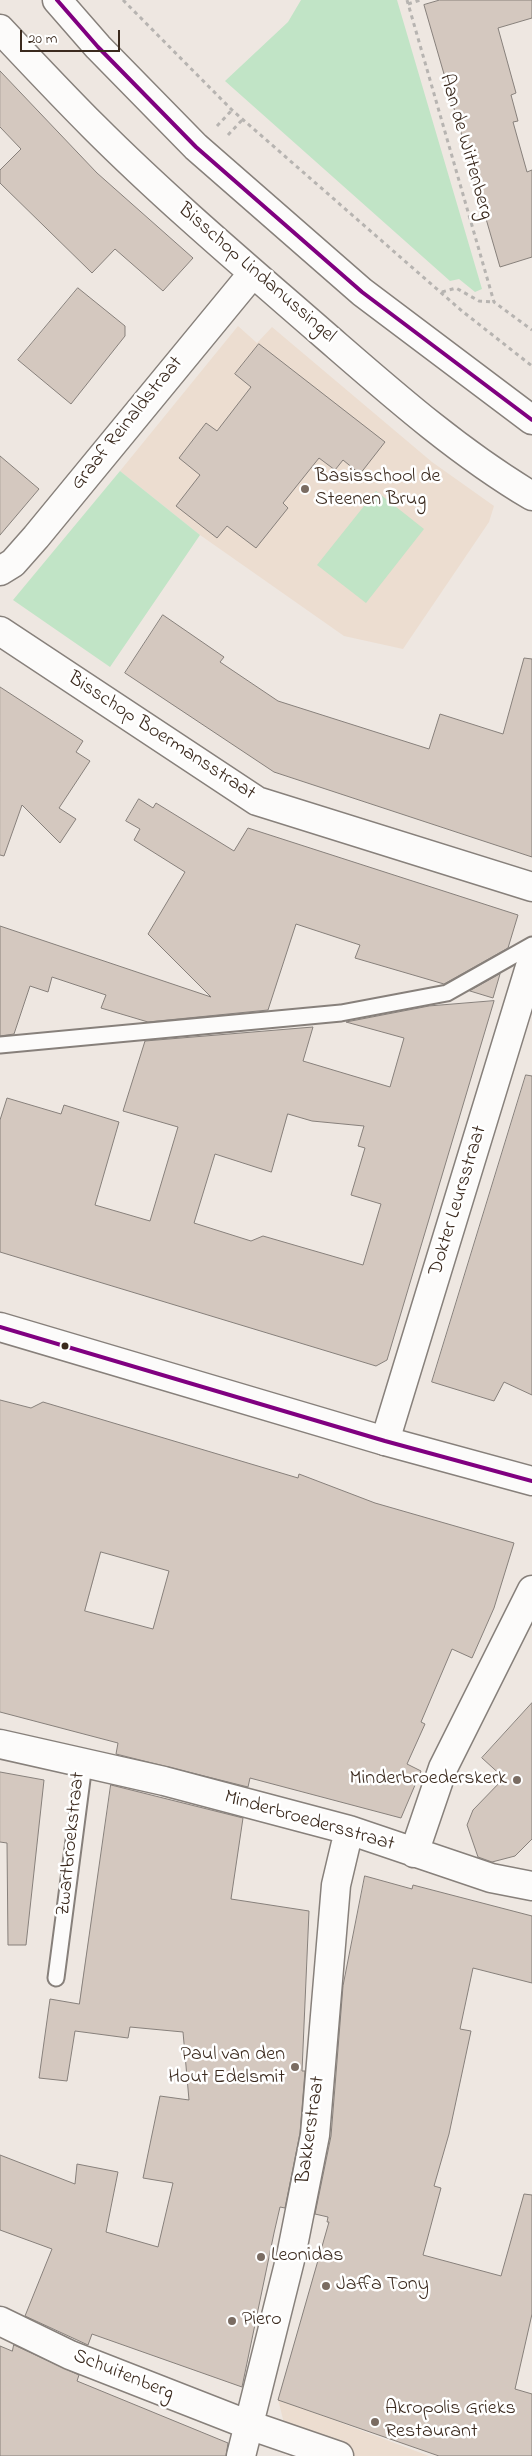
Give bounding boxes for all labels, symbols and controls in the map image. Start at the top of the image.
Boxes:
scale bar [22,20,122,52]
text: 20 m [28,28,57,50]
street label: Aan de Wittenberg [433,71,497,223]
street label: Bisschop Lindanussingel [172,199,340,349]
street label: Graaf Reinaldstraat [67,352,189,496]
place label: Basisschool de Steenen Brug [315,466,441,513]
marker: Basisschool de Steenen Brug [299,483,311,495]
street label: Bisschop Boermansstraat [63,667,259,807]
street label: Dokter Leursstraat [425,1123,493,1279]
unlabelled marker [60,1341,70,1351]
place label: Minderbroederskerk [350,1768,507,1792]
street label: Zwartbroekstraat [53,1771,91,1917]
marker: Minderbroederskerk [511,1774,523,1786]
street label: Minderbroedersstraat [221,1786,397,1858]
place label: Paul van den Hout Edelsmit [168,2044,285,2091]
marker: Paul van den Hout Edelsmit [289,2061,301,2073]
street label: Bakkerstraat [293,2075,331,2185]
place label: Leonidas [271,2245,343,2269]
marker: Leonidas [255,2251,267,2263]
place label: Jaffa Tony [336,2274,429,2298]
marker: Jaffa Tony [320,2280,332,2292]
place label: Piero [242,2309,282,2333]
marker: Piero [226,2315,238,2327]
street label: Schuitenberg [69,2345,177,2407]
place label: Akropolis Grieks Restaurant [385,2398,516,2445]
marker: Akropolis Grieks Restaurant [369,2416,381,2428]

